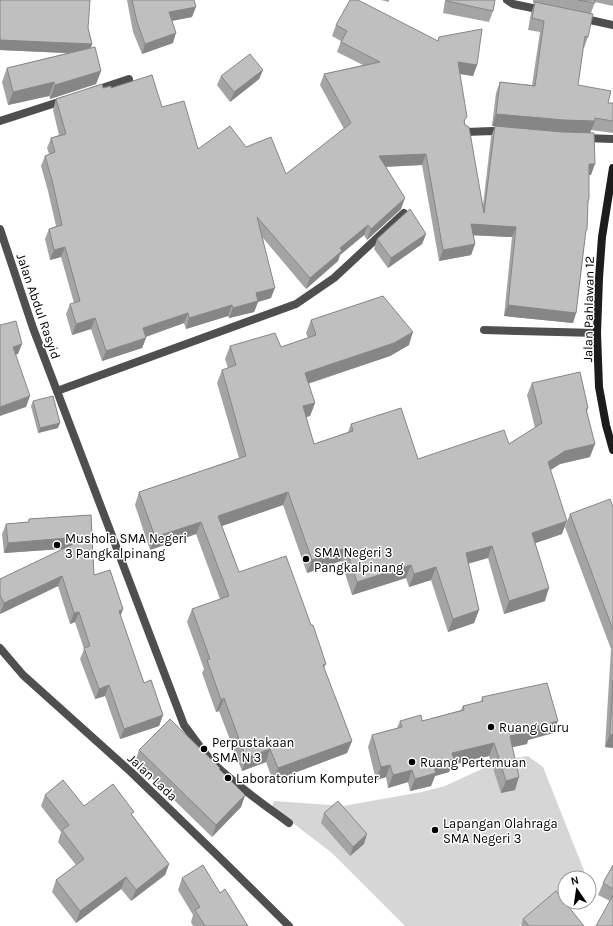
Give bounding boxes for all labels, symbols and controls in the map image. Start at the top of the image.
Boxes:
street label: Jalan Abdul Rasyid [13,251,64,361]
street label: Jalan Pahlawan 12 [580,256,597,362]
place label: Mushola SMA Negeri 3 Pangkalpinang [65,531,187,561]
marker: Mushola SMA Negeri 3 Pangkalpinang [52,540,62,550]
place label: SMA Negeri 3 Pangkalpinang [314,545,404,575]
marker: SMA Negeri 3 Pangkalpinang [301,554,311,564]
place label: Ruang Guru [499,720,569,735]
marker: Ruang Guru [486,722,496,732]
place label: Perpustakaan SMA N 3 [212,735,294,765]
marker: Perpustakaan SMA N 3 [199,744,209,754]
street label: Jalan Lada [125,751,181,804]
place label: Ruang Pertemuan [420,755,526,770]
marker: Ruang Pertemuan [407,757,417,767]
place label: Laboratorium Komputer [236,771,379,786]
marker: Laboratorium Komputer [223,773,233,783]
place label: Lapangan Olahraga SMA Negeri 3 [443,816,558,846]
marker: Lapangan Olahraga SMA Negeri 3 [430,825,440,835]
north arrow [557,870,597,910]
text: N [570,874,580,888]

